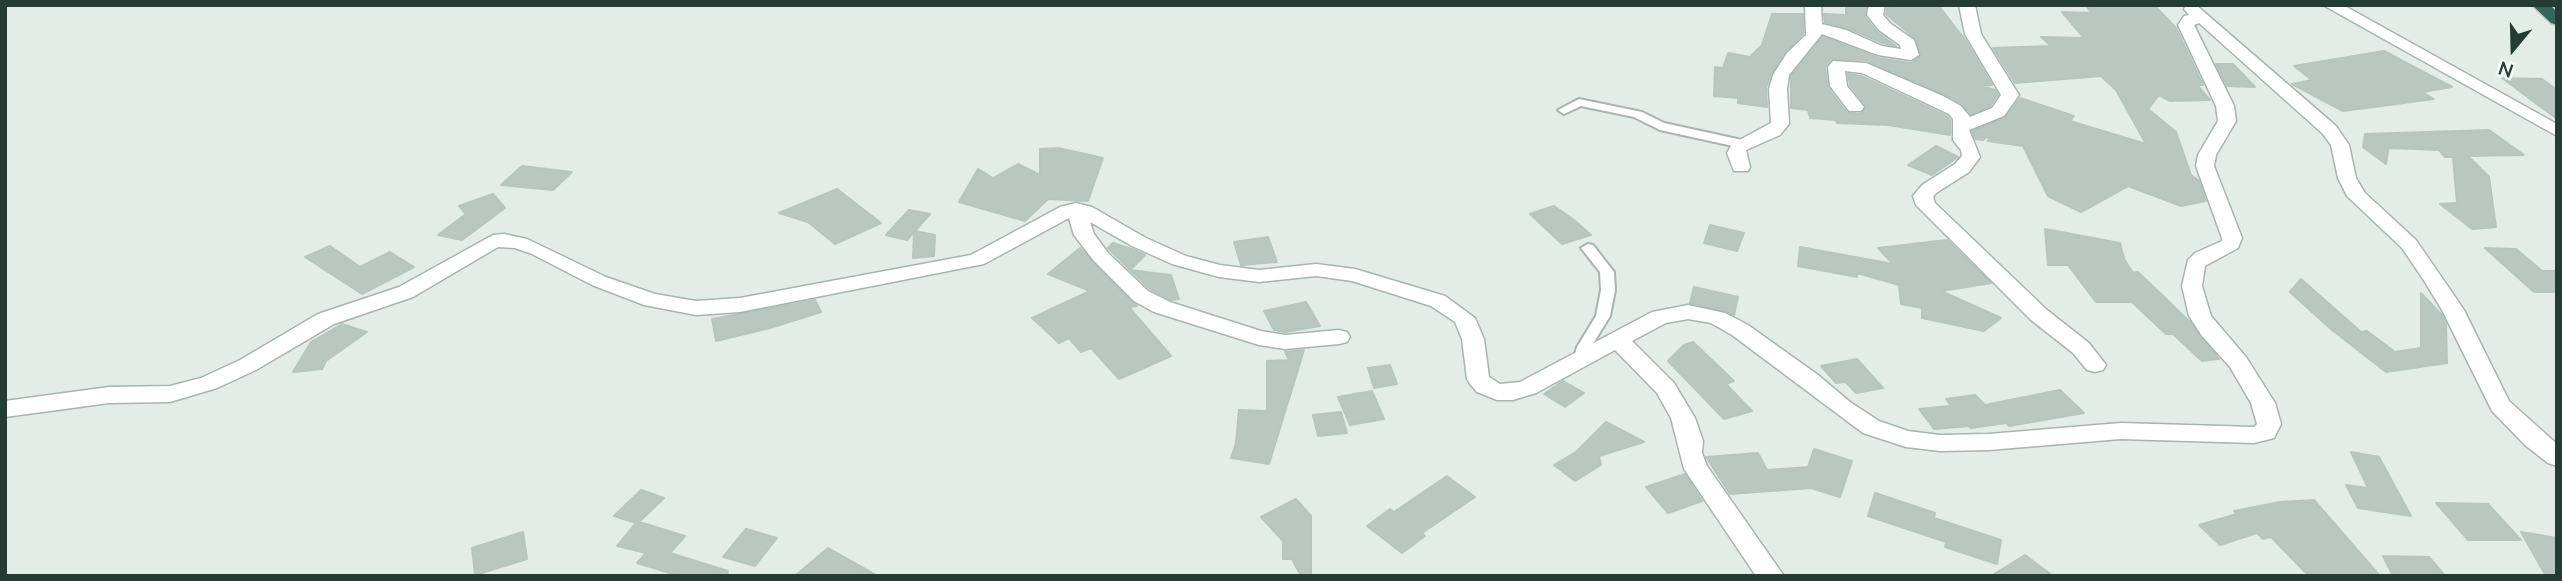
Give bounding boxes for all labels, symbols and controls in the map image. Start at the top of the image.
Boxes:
north arrow [2478,14,2548,84]
text: N [2495,54,2517,83]

